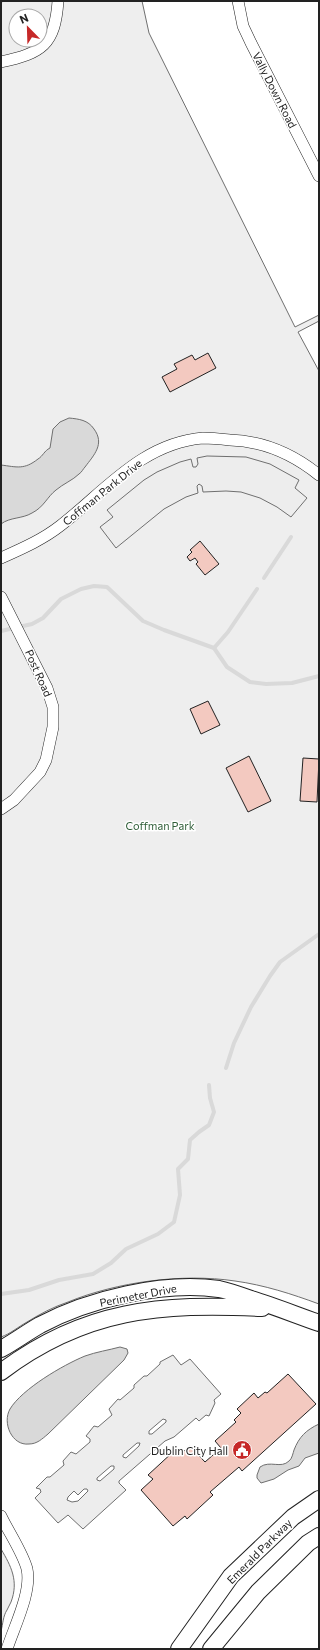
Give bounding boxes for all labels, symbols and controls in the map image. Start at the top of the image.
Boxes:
north arrow [8,8,48,48]
text: N [18,11,30,26]
street label: Vally Down Road [250,50,300,130]
street label: Coffman Park Drive [60,456,144,528]
street label: Post Road [23,647,55,699]
park label: Coffman Park [125,819,195,832]
street label: Perimeter Drive [98,1281,178,1309]
public building icon: Dublin City Hall [231,1439,253,1461]
place label: Dublin City Hall [151,1444,228,1457]
street label: Emerald Parkway [224,1516,294,1586]

